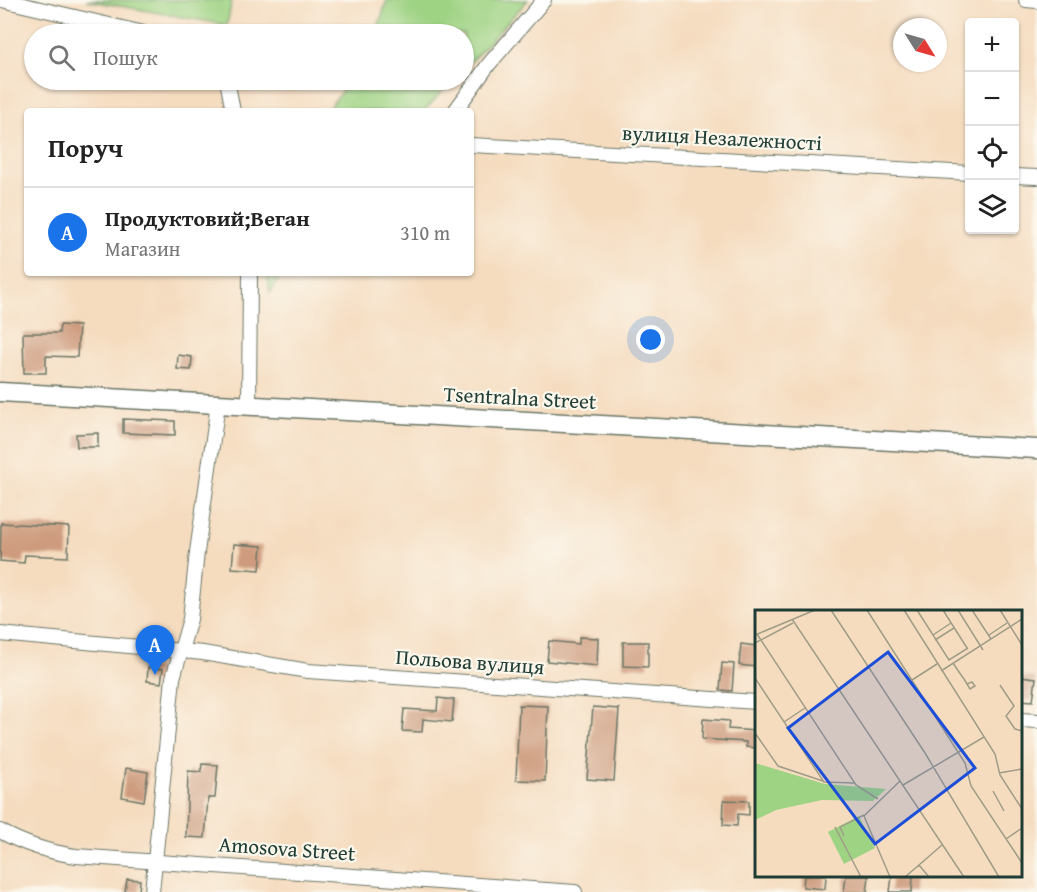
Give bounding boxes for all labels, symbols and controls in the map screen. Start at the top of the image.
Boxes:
north arrow [893,18,947,72]
map controls [965,18,1019,234]
button: + [965,18,1019,72]
search box [24,24,474,90]
icon: search [45,41,78,74]
text: Пошук [93,41,158,73]
button: − [965,72,1019,126]
street label: вулиця Незалежності [621,117,823,158]
button: locate [965,126,1019,180]
text: Поруч [48,128,123,167]
button: layers [965,180,1019,234]
text: Продуктовий;Веган [105,202,310,234]
text: A [61,218,74,247]
text: 310 m [400,218,450,247]
text: Магазин [105,234,180,263]
your location [636,325,665,354]
street label: Tsentralna Street [443,378,598,417]
inset map [755,610,1022,877]
pin: A [136,626,174,675]
street label: Польова вулиця [395,641,546,682]
street label: Amosova Street [218,828,357,869]

